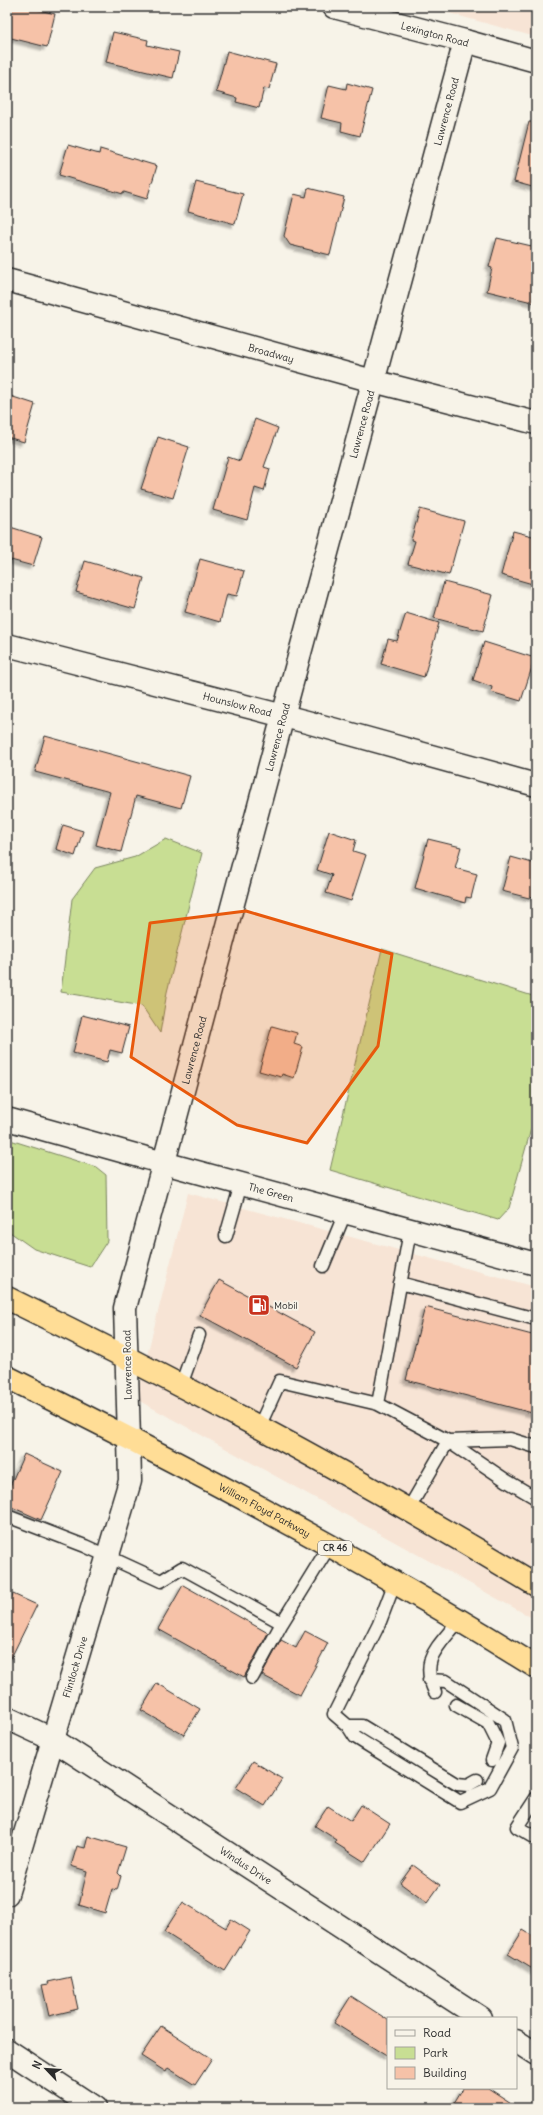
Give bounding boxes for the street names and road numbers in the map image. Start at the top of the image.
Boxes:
street label: Lexington Road [400,19,470,50]
street label: Lawrence Road [431,76,462,147]
street label: Broadway [247,341,295,366]
street label: Lawrence Road [347,389,378,460]
street label: Hounslow Road [202,690,273,720]
street label: Lawrence Road [263,702,293,773]
street label: Lawrence Road [179,1015,210,1086]
street label: The Green [247,1180,295,1205]
street label: Lawrence Road [120,1330,135,1400]
street label: William Floyd Parkway [216,1480,313,1540]
road number: CR 46 [318,1541,352,1555]
street label: Flintlock Drive [60,1635,90,1699]
street label: Windus Drive [217,1844,274,1887]

